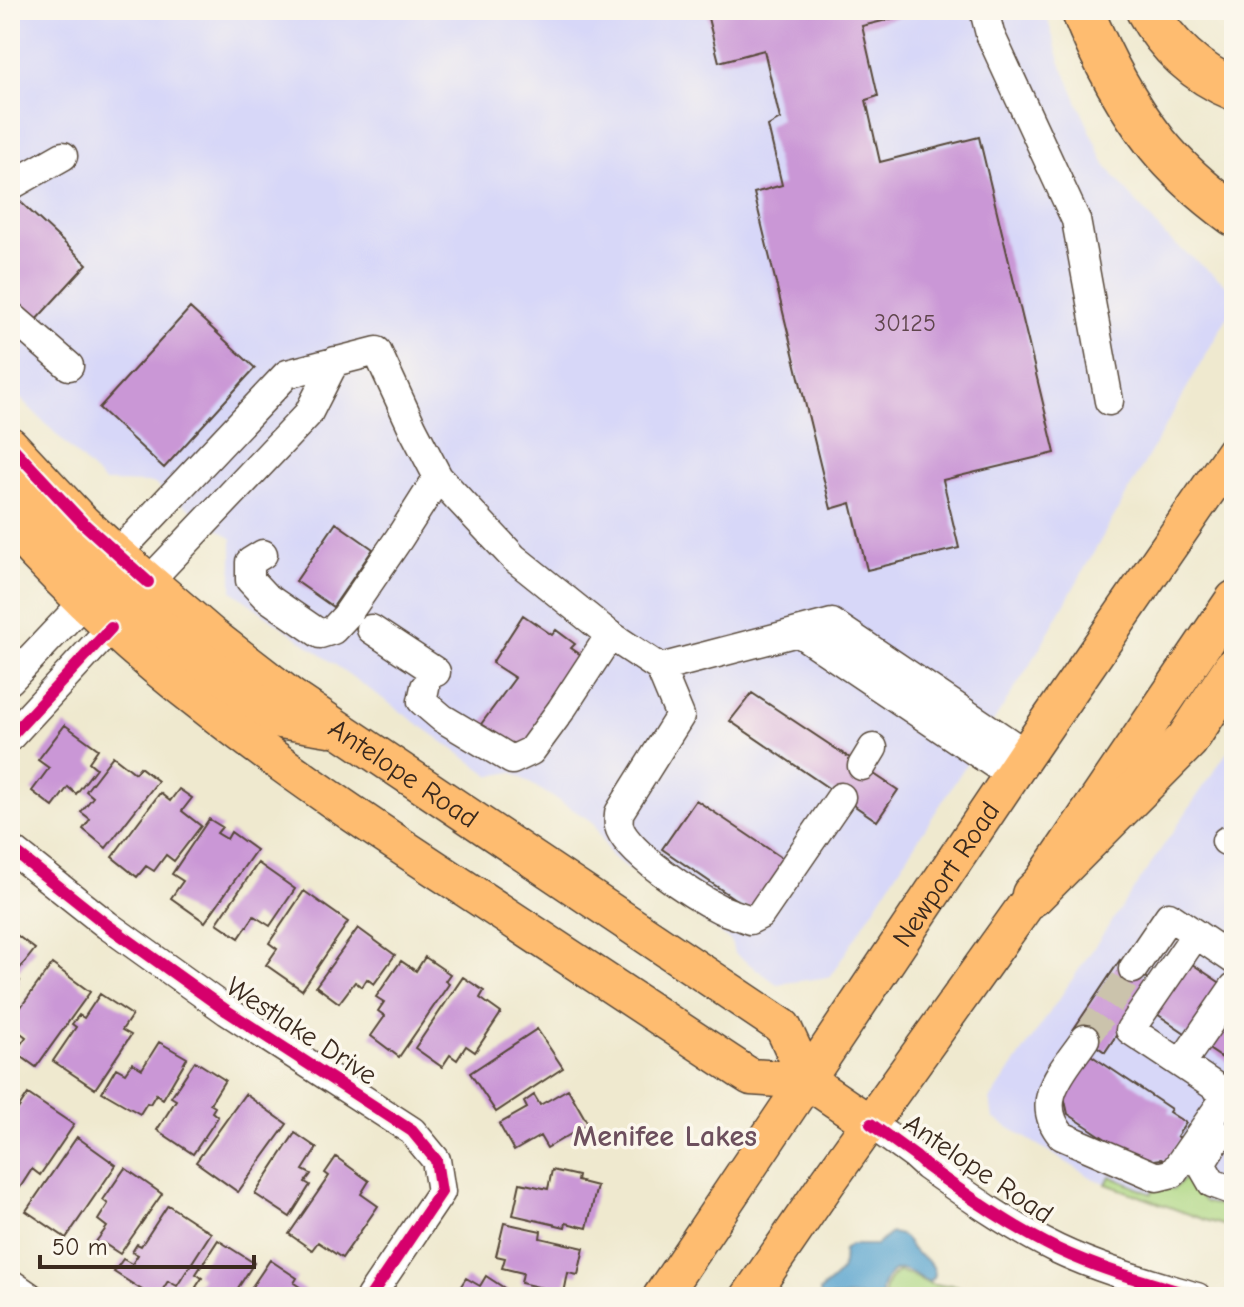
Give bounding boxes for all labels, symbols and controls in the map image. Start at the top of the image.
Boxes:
house number: 30125 [874,309,936,337]
street label: Antelope Road [323,712,484,835]
street label: Newport Road [886,796,1006,953]
street label: Westlake Drive [220,970,383,1091]
street label: Antelope Road [898,1107,1059,1230]
district label: Menifee Lakes [573,1119,757,1154]
scale bar [40,1219,254,1269]
text: 50 m [52,1233,108,1261]

